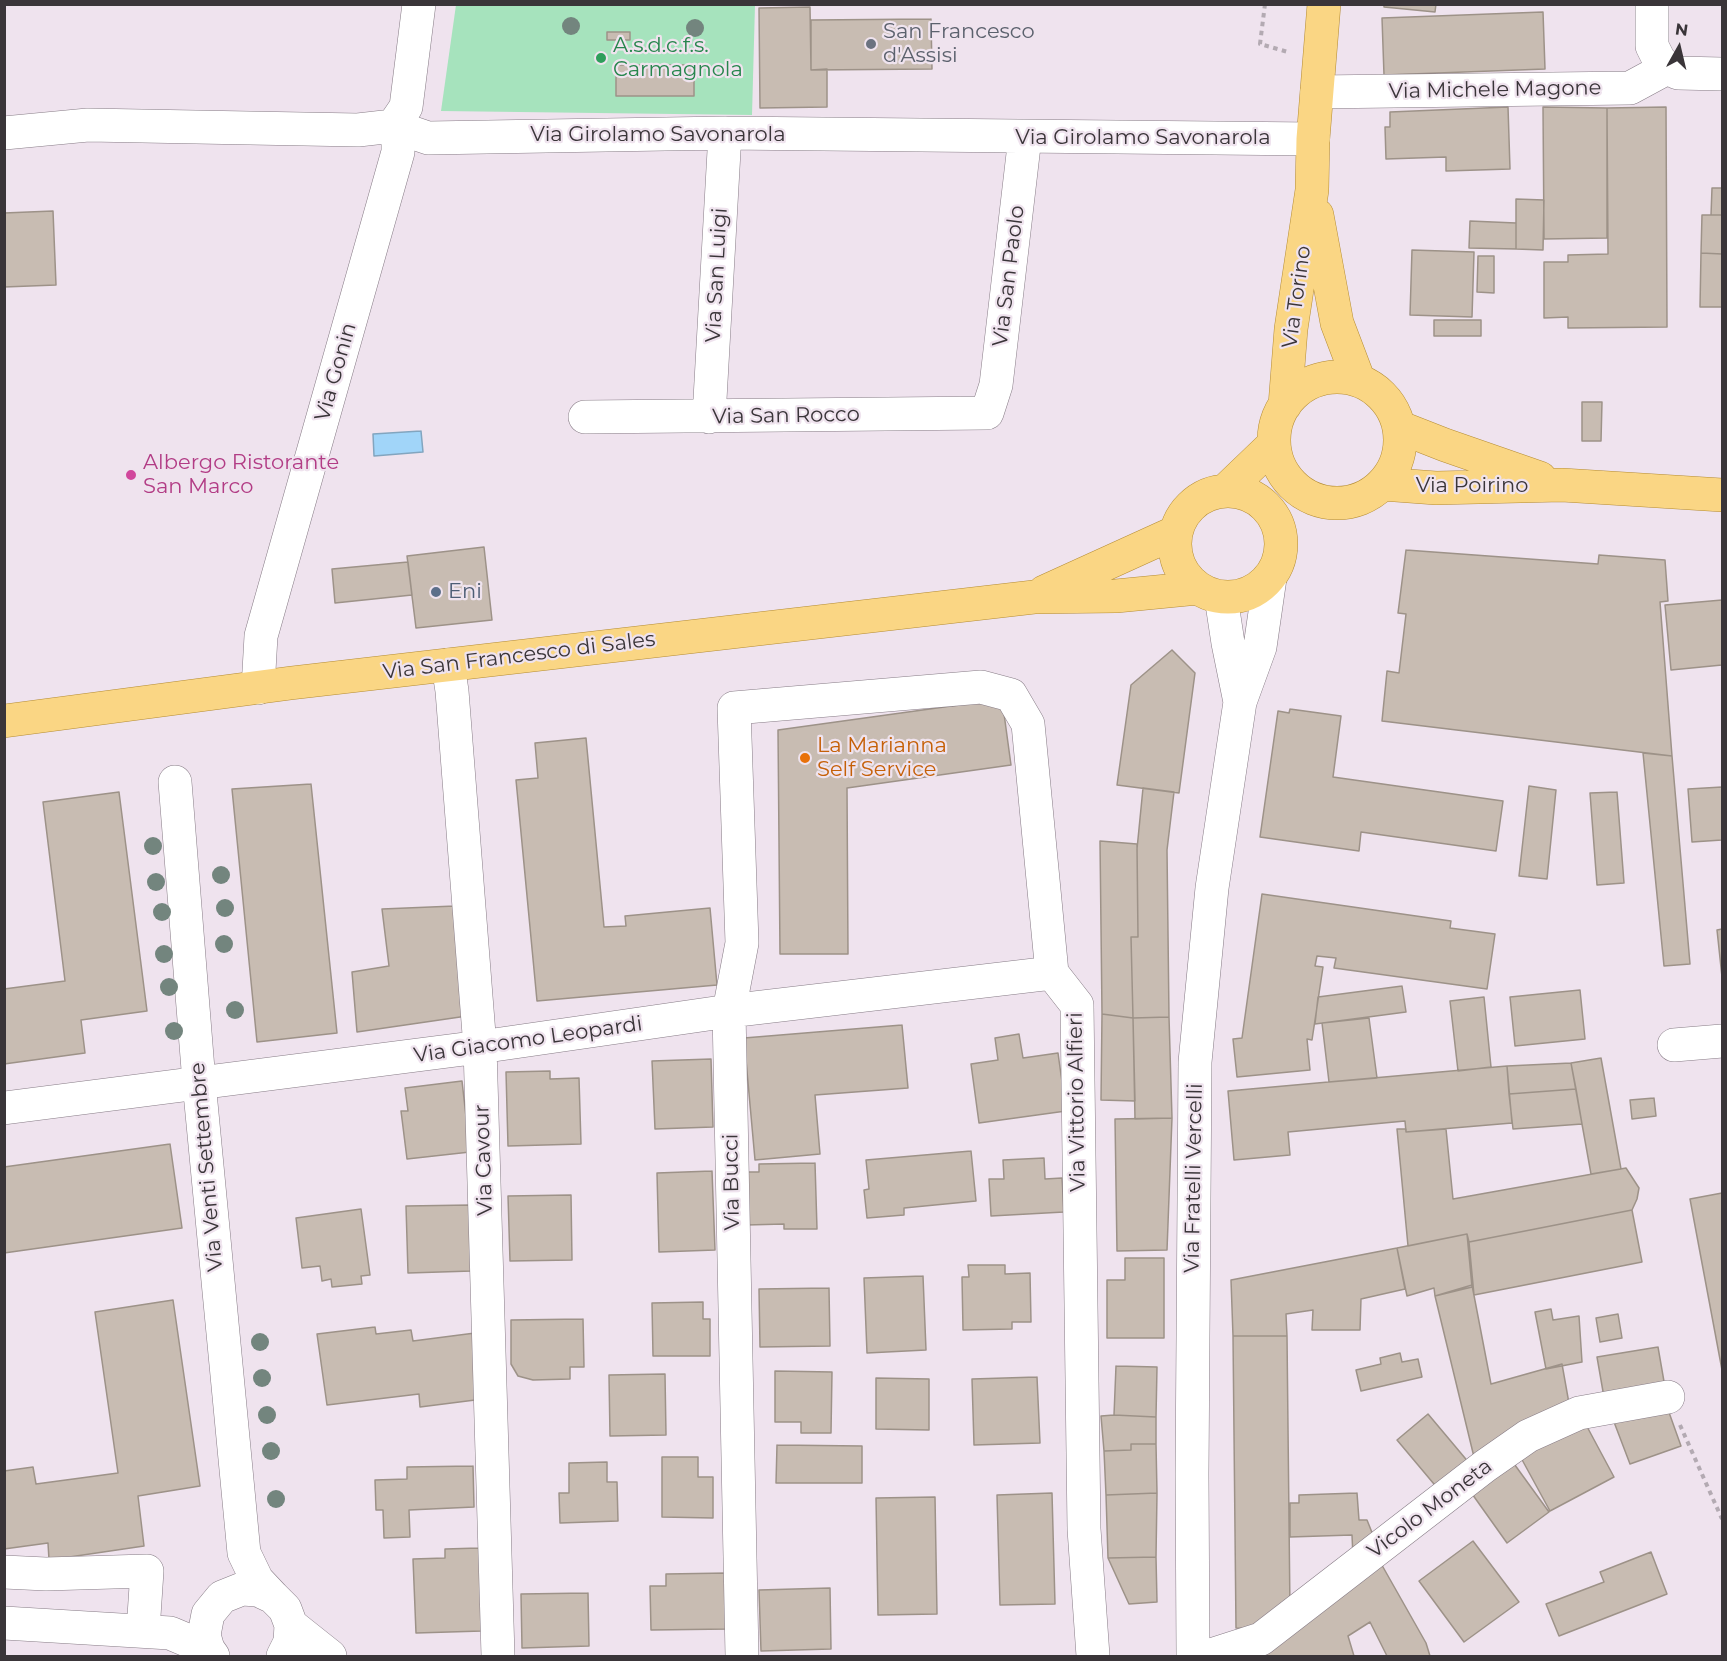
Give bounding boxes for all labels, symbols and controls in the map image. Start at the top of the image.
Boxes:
north arrow [1649,18,1709,78]
place label: San Francesco d'Assisi [883,19,1035,69]
text: N [1674,19,1689,40]
place label: A.s.d.c.f.s. Carmagnola [613,33,743,83]
marker: San Francesco d'Assisi [864,37,878,51]
marker: A.s.d.c.f.s. Carmagnola [594,51,608,65]
street label: Via Michele Magone [1388,76,1602,104]
street label: Via Girolamo Savonarola [530,122,786,148]
street label: Via Girolamo Savonarola [1015,125,1271,151]
street label: Via San Paolo [988,204,1030,348]
street label: Via San Luigi [701,207,733,343]
street label: Via Torino [1277,244,1317,350]
street label: Via Gonin [310,320,362,424]
street label: Via San Rocco [712,402,860,430]
place label: Albergo Ristorante San Marco [143,450,339,500]
marker: Albergo Ristorante San Marco [124,468,138,482]
street label: Via Poirino [1416,473,1528,499]
place label: Eni [448,579,482,605]
marker: Eni [429,585,443,599]
street label: Via San Francesco di Sales [381,627,657,685]
place label: La Marianna Self Service [817,733,947,783]
marker: La Marianna Self Service [798,751,812,765]
street label: Via Giacomo Leopardi [412,1011,644,1069]
street label: Via Vittorio Alfieri [1063,1012,1091,1192]
street label: Via Venti Settembre [185,1061,229,1273]
street label: Via Fratelli Vercelli [1180,1083,1208,1273]
street label: Via Cavour [469,1104,499,1216]
street label: Via Bucci [719,1133,745,1231]
street label: Vicolo Moneta [1363,1454,1497,1564]

